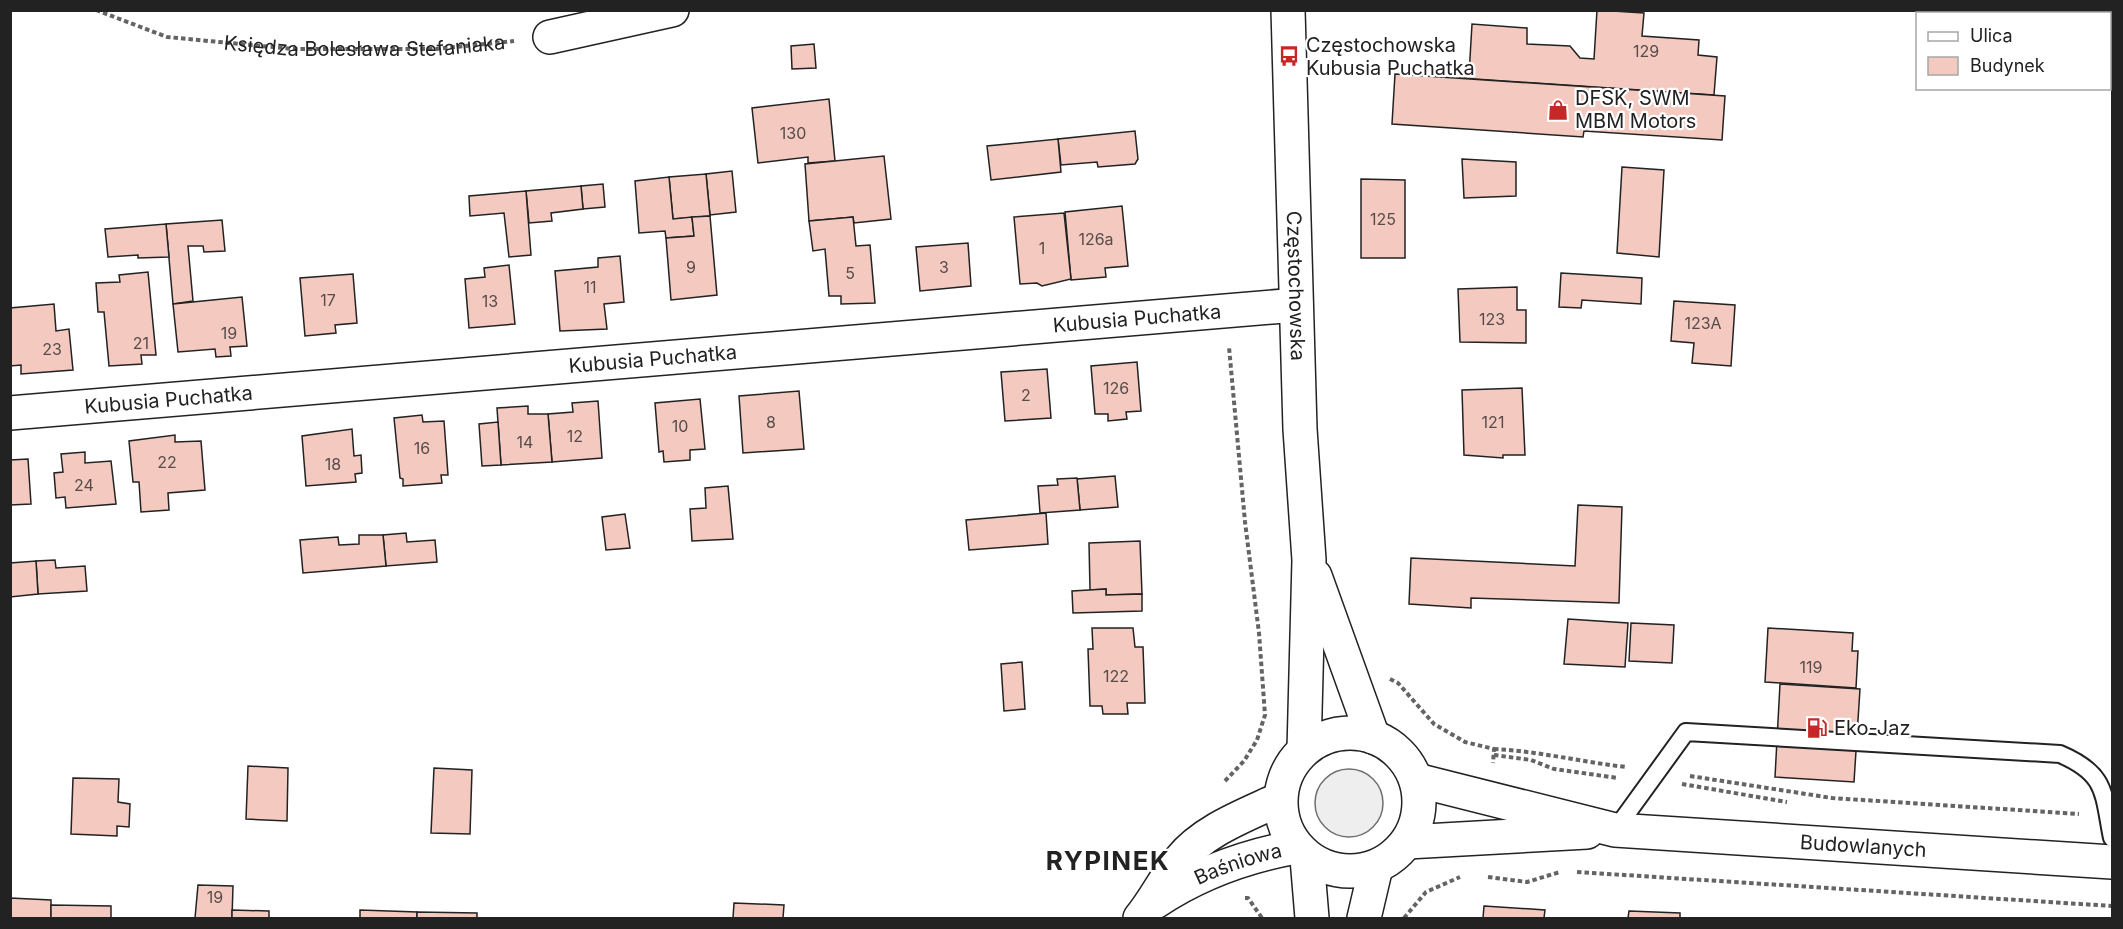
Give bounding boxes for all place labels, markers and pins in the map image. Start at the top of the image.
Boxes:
place label: Częstochowska Kubusia Puchatka [1306,33,1475,80]
bus stop icon: Częstochowska Kubusia Puchatka [1277,44,1301,68]
place label: DFSK, SWM MBM Motors [1575,86,1696,133]
shop icon: DFSK, SWM MBM Motors [1546,98,1570,122]
fuel station icon: Eko-Jaz [1805,716,1829,740]
place label: Eko-Jaz [1834,716,1911,740]

